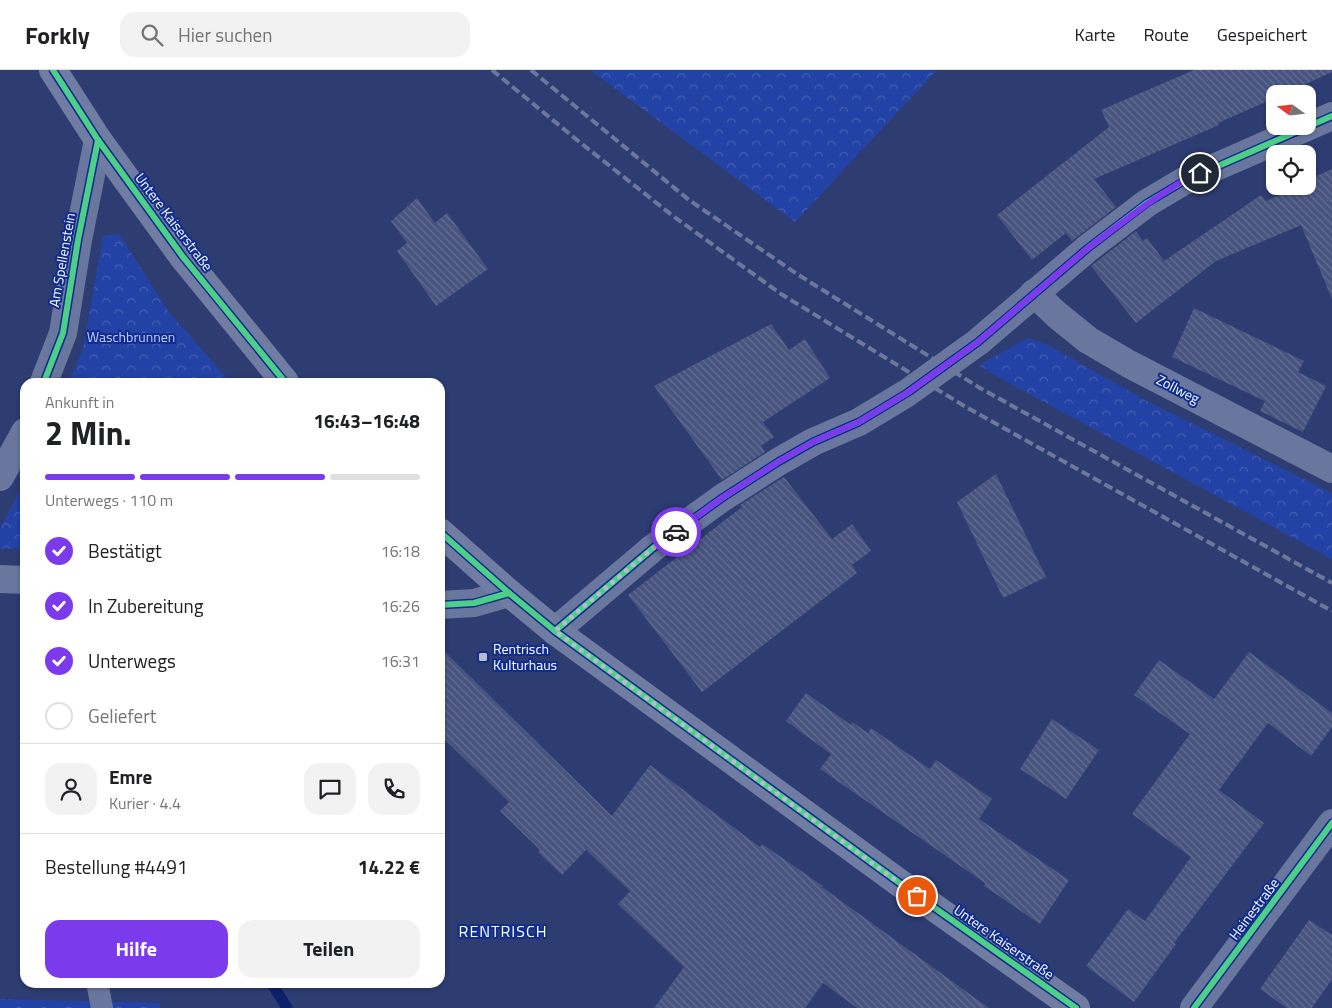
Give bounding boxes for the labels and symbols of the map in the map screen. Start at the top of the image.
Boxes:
north arrow [1266,85,1316,135]
pin [1179,152,1221,194]
street label: Untere Kaiserstraße [130,168,218,275]
street label: Am Spellenstein [43,211,80,309]
park label: Waschbrunnen [87,326,175,347]
street label: Zollweg [1153,369,1204,408]
courier [651,507,701,557]
place label: Rentrisch Kulturhaus [493,638,557,675]
marker: Rentrisch Kulturhaus [477,651,489,663]
street label: Heinestraße [1223,873,1284,944]
pin [896,875,938,917]
street label: Untere Kaiserstraße [950,899,1059,984]
district label: RENTRISCH [459,919,547,943]

